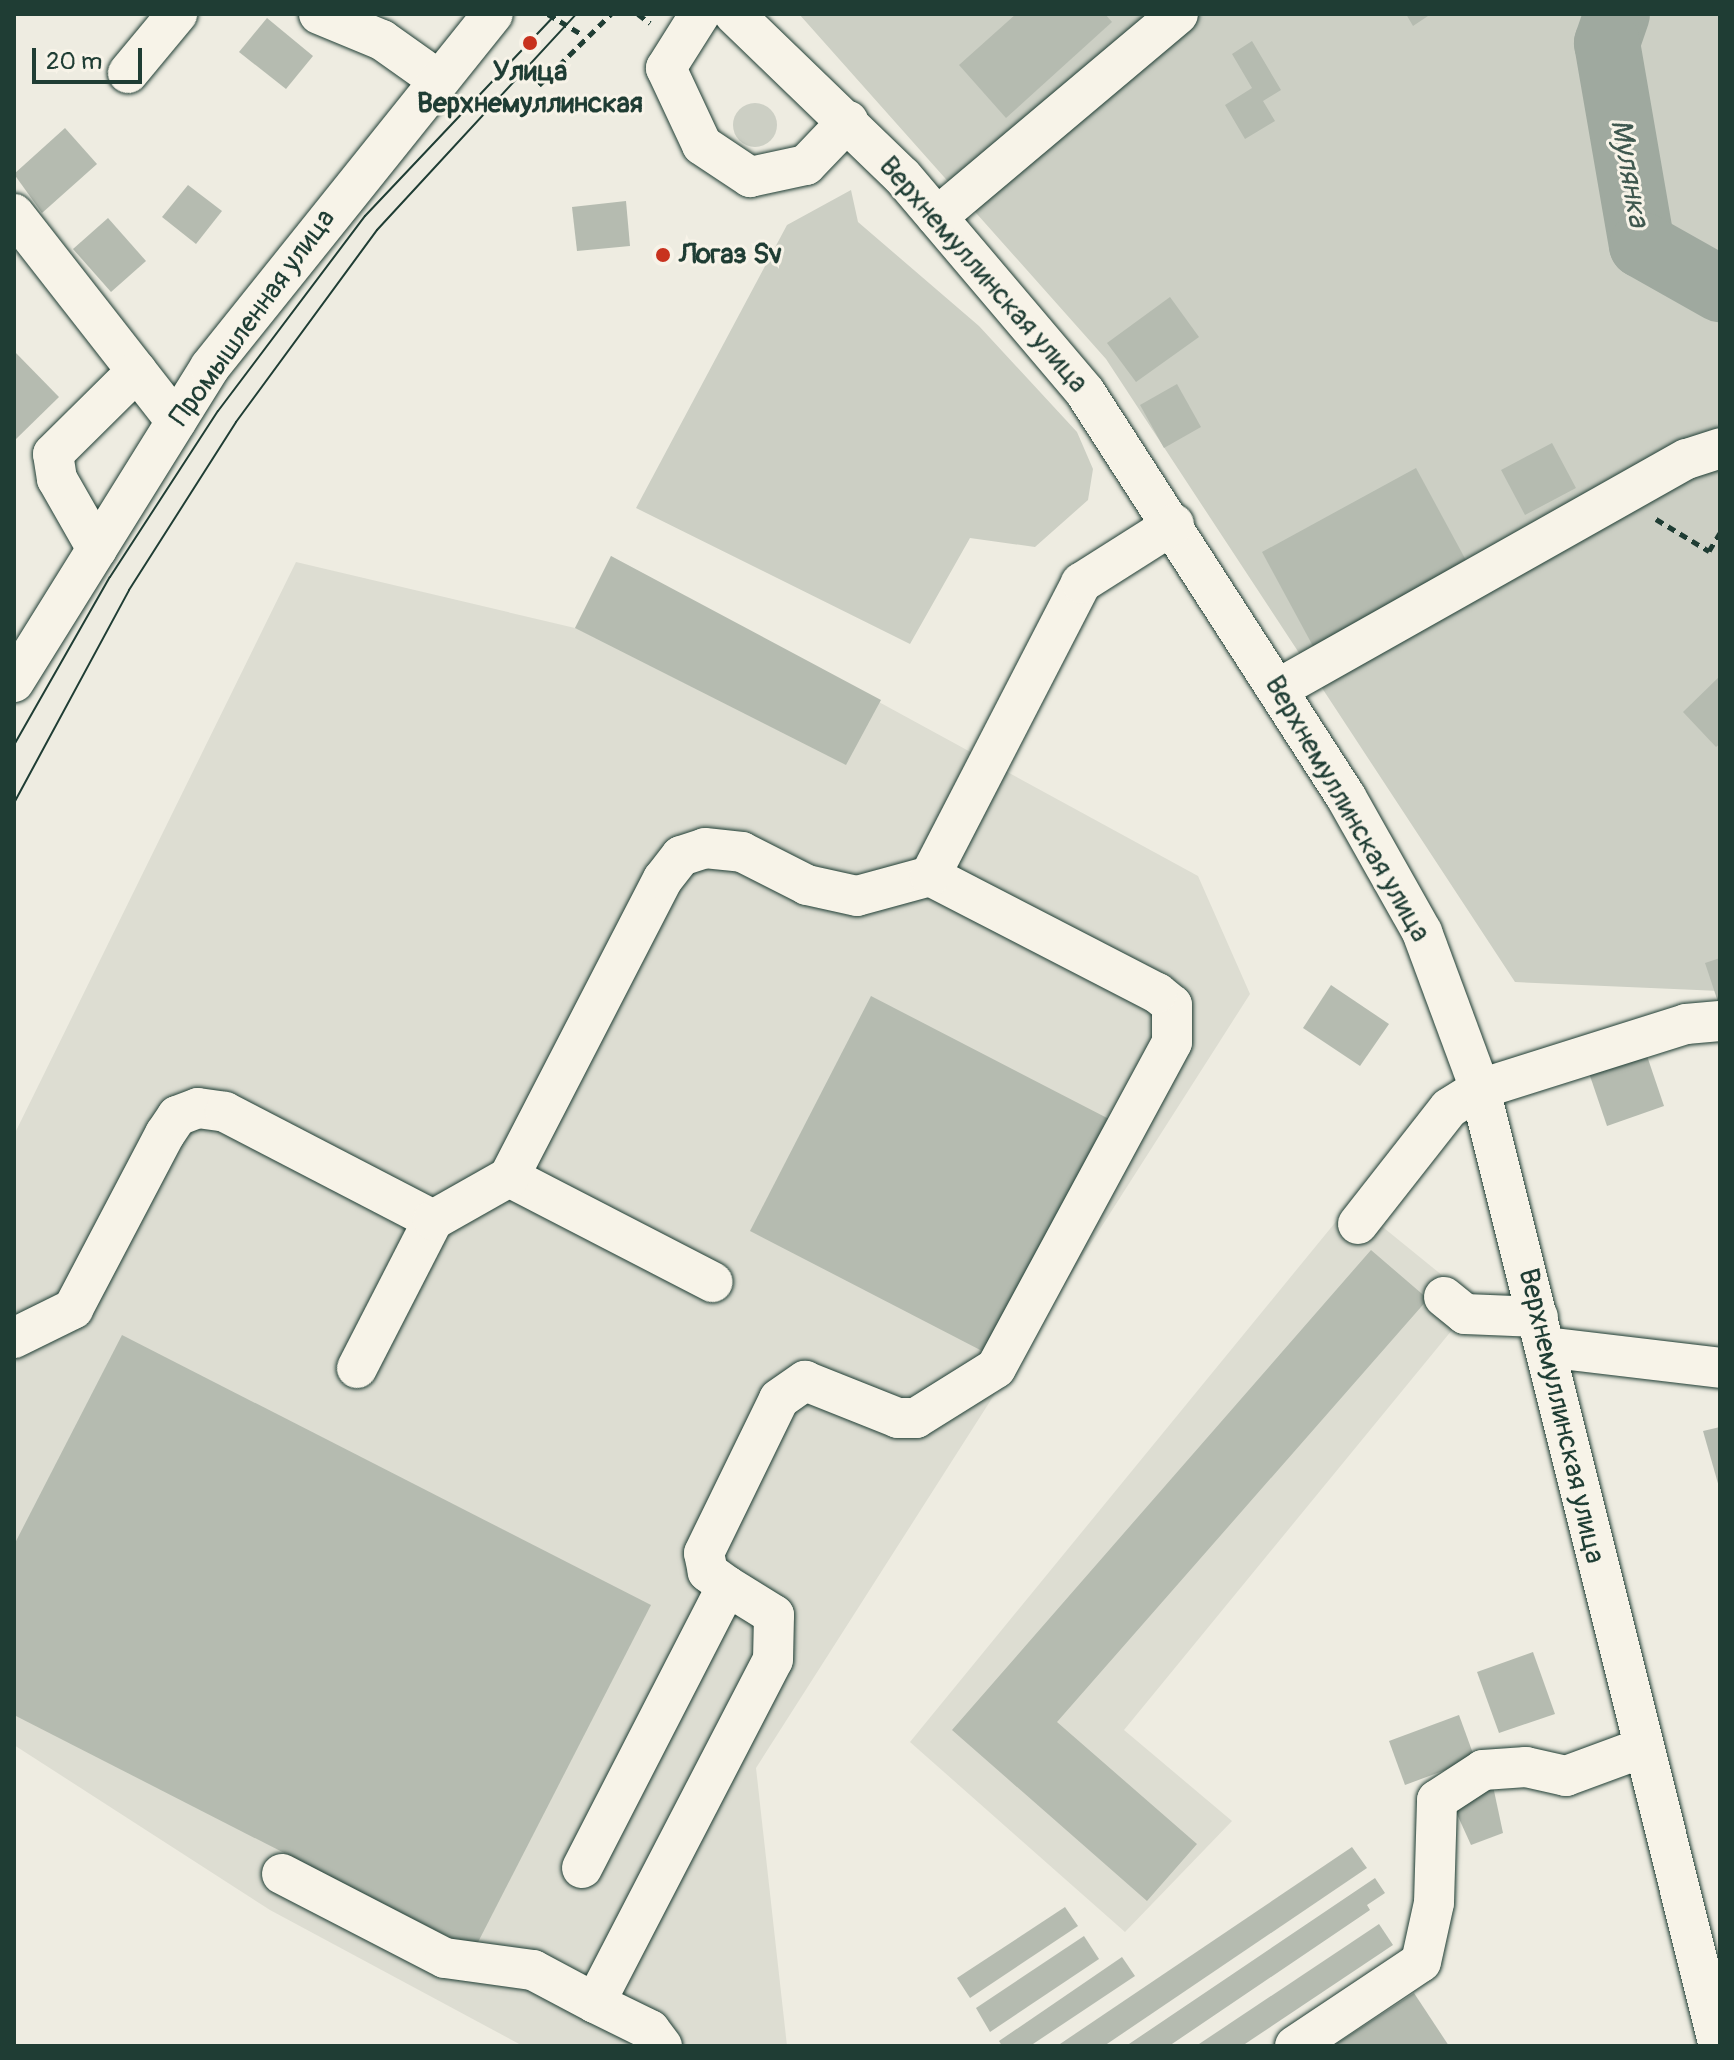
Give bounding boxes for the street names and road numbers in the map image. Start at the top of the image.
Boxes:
street label: Верхнемуллинская улица [871,150,1095,400]
street label: Промышленная улица [163,203,343,433]
street label: Верхнемуллинская улица [1257,670,1437,948]
street label: Верхнемуллинская улица [1511,1265,1611,1567]

